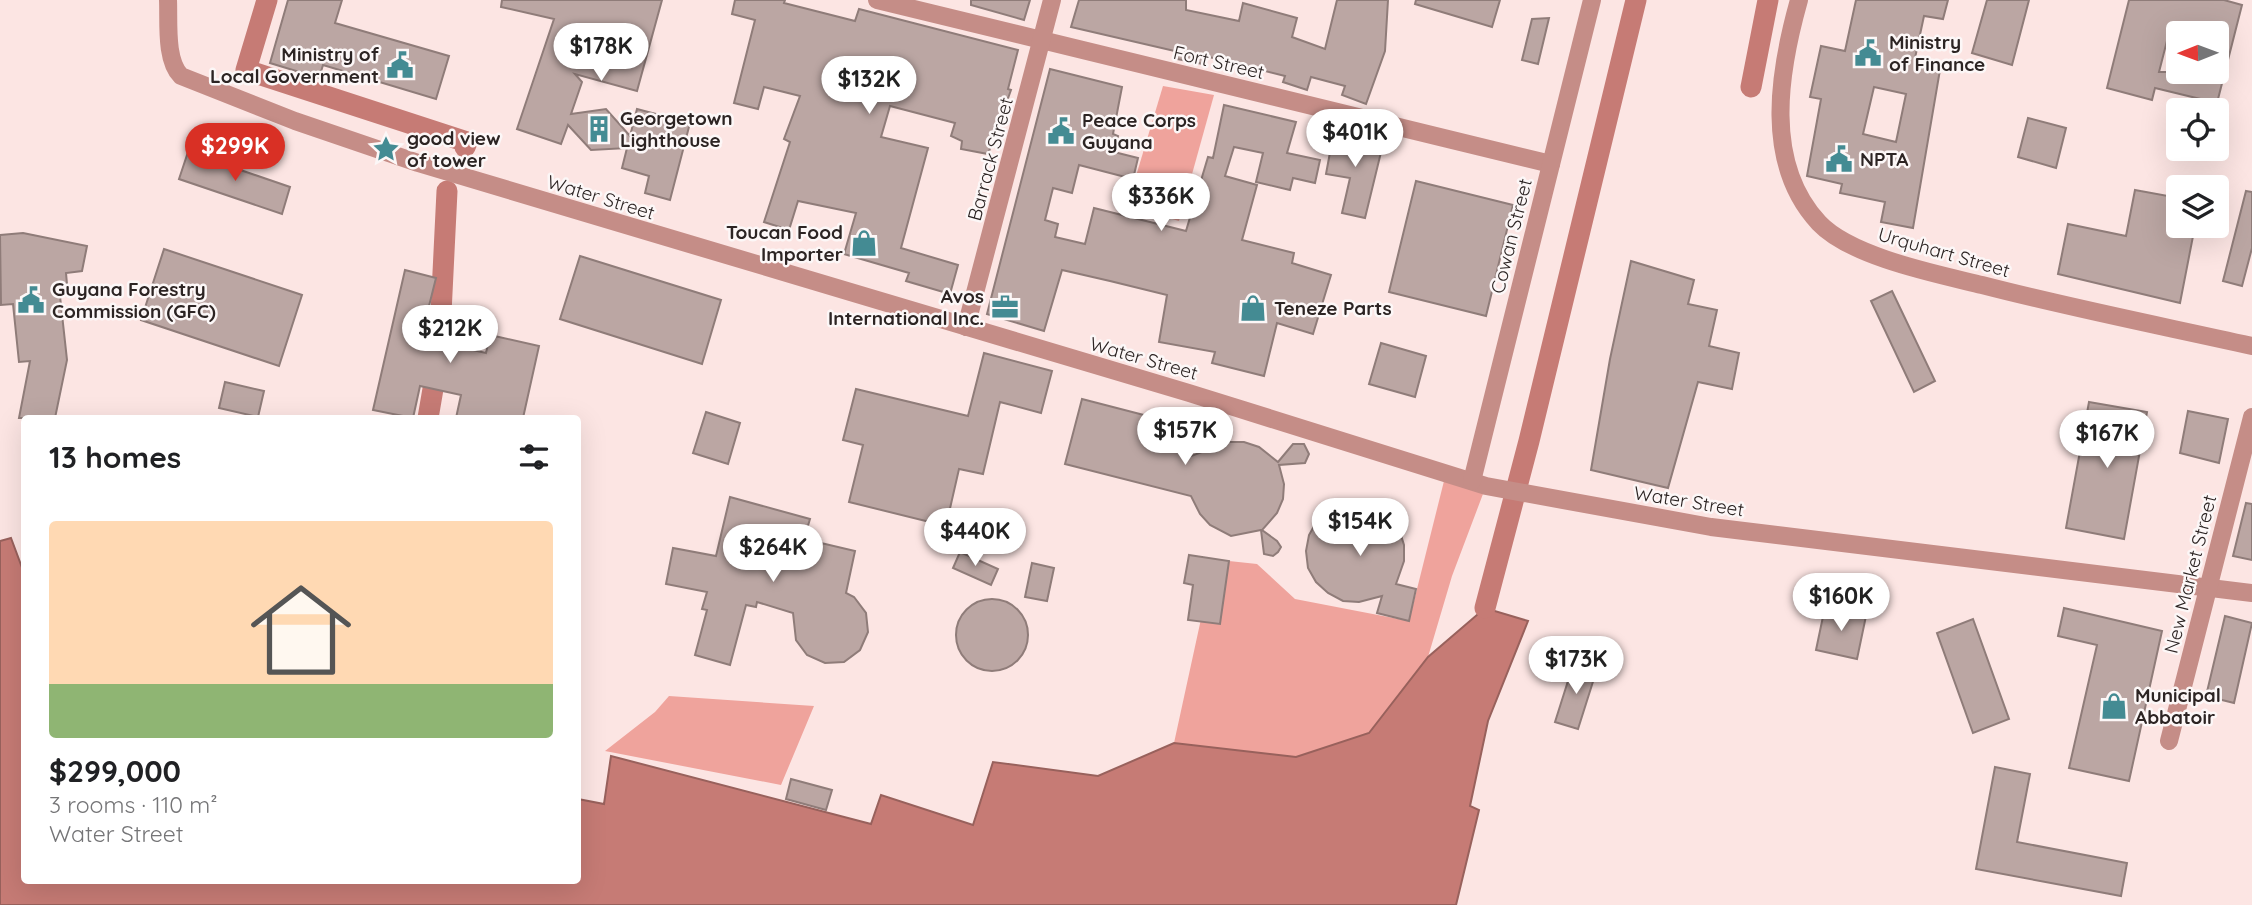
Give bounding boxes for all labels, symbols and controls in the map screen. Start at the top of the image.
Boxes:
north arrow [2166,21,2230,84]
map controls [2166,21,2229,238]
pin: $178K [552,24,650,83]
place label: Ministry of Finance [1889,30,1985,76]
text: $178K [570,31,632,60]
public building icon: Ministry of Finance [1853,38,1883,68]
street label: Fort Street [1171,40,1267,84]
place label: Ministry of Local Government [210,42,380,88]
public building icon: Ministry of Local Government [385,50,415,80]
pin: $132K [820,57,918,116]
text: $132K [837,64,901,93]
street label: Barrack Street [962,95,1018,223]
button: locate [2166,98,2229,161]
place label: Georgetown Lighthouse [620,106,733,152]
place label: Peace Corps Guyana [1082,108,1196,154]
pin: $401K [1306,110,1404,169]
building icon: Georgetown Lighthouse [584,114,614,144]
public building icon: Peace Corps Guyana [1046,116,1076,146]
text: $401K [1322,117,1388,146]
pin: $299K [186,124,284,183]
place label: good view of tower [407,126,501,172]
text: $299K [201,131,269,160]
place icon: good view of tower [371,134,401,164]
public building icon: NPTA [1824,144,1854,174]
place label: NPTA [1860,147,1909,171]
street label: Water Street [544,169,658,225]
pin: $336K [1112,174,1210,233]
button: layers [2166,175,2229,238]
street label: Cowan Street [1485,176,1537,296]
text: $336K [1128,181,1194,210]
place label: Toucan Food Importer [726,220,843,266]
street label: Urquhart Street [1875,222,2013,282]
shop icon: Toucan Food Importer [849,228,879,258]
place label: Guyana Forestry Commission (GFC) [52,277,216,323]
place label: Avos International Inc. [828,284,984,330]
public building icon: Guyana Forestry Commission (GFC) [16,285,46,315]
office icon: Avos International Inc. [990,292,1020,322]
shop icon: Teneze Parts [1238,293,1268,323]
place label: Teneze Parts [1274,296,1392,320]
pin: $212K [401,306,499,365]
text: $212K [418,313,482,342]
street label: Water Street [1087,331,1201,385]
pin: $157K [1136,407,1234,467]
pin: $167K [2058,410,2156,470]
text: $157K [1153,415,1217,444]
text: $167K [2075,418,2139,447]
text: 13 homes [49,438,181,476]
icon: filters [515,438,553,476]
street label: Water Street [1632,480,1746,522]
street label: New Market Street [2159,492,2221,656]
pin: $154K [1311,498,1409,558]
text: $154K [1328,506,1392,535]
pin: $440K [926,508,1024,568]
text: $440K [940,516,1010,545]
pin: $264K [724,524,822,584]
text: $264K [739,532,807,561]
icon: home [238,567,364,693]
pin: $160K [1792,574,1890,633]
text: $160K [1809,581,1873,610]
pin: $173K [1527,636,1625,696]
text: $173K [1545,644,1607,673]
place label: Municipal Abbatoir [2135,683,2221,729]
shop icon: Municipal Abbatoir [2099,691,2129,721]
text: $299,000 [49,752,181,790]
text: 3 rooms · 110 m² [49,790,218,819]
text: Water Street [49,819,184,848]

